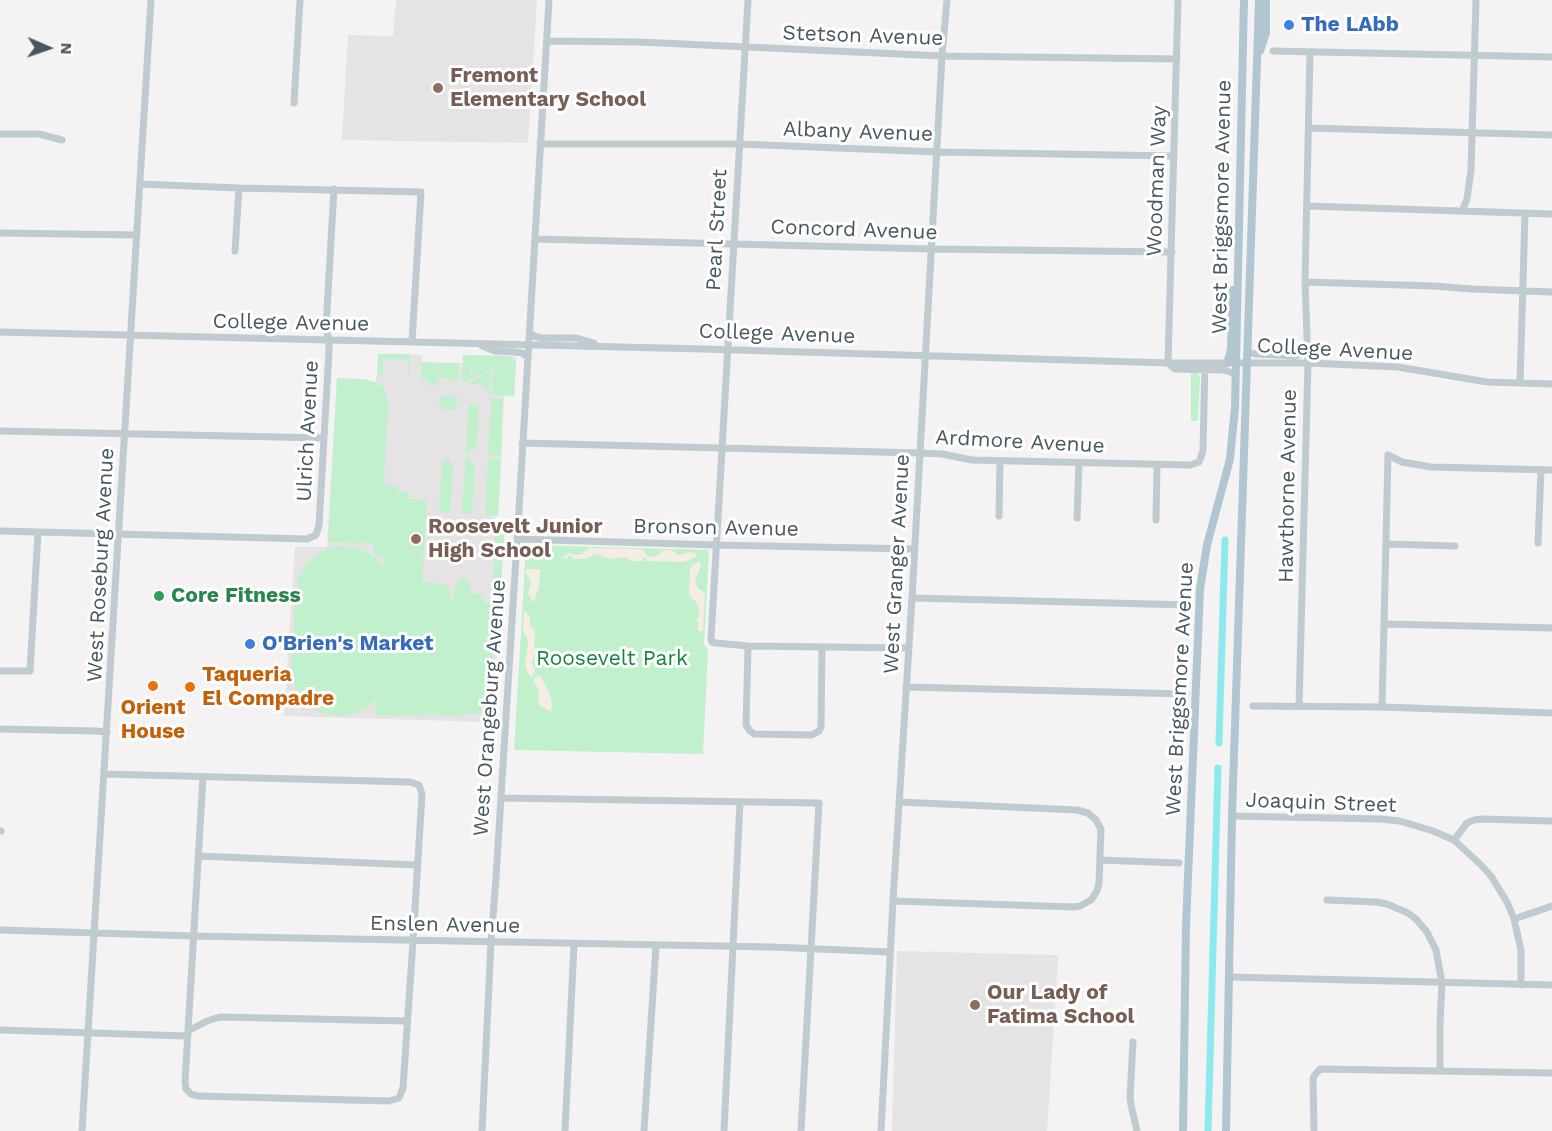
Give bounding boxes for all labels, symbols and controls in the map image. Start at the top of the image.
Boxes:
place label: The LAbb [1301,12,1399,38]
north arrow [18,18,78,78]
marker: The LAbb [1282,18,1296,32]
street label: Stetson Avenue [782,21,944,51]
text: N [57,42,76,55]
place label: Fremont Elementary School [450,63,646,113]
street label: West Briggsmore Avenue [1207,80,1237,334]
marker: Fremont Elementary School [431,81,445,95]
street label: Woodman Way [1142,105,1172,257]
street label: Albany Avenue [782,117,934,147]
street label: Pearl Street [701,168,733,292]
street label: Concord Avenue [770,214,938,246]
street label: College Avenue [212,309,370,337]
street label: College Avenue [698,319,856,349]
street label: College Avenue [1256,333,1414,367]
street label: Ulrich Avenue [292,360,324,502]
street label: Hawthorne Avenue [1274,389,1302,583]
street label: Ardmore Avenue [935,425,1105,459]
street label: West Roseburg Avenue [82,447,120,683]
street label: West Granger Avenue [879,453,915,675]
place label: Roosevelt Junior High School [428,514,603,564]
street label: Bronson Avenue [633,514,799,542]
marker: Roosevelt Junior High School [409,532,423,546]
street label: West Briggsmore Avenue [1161,561,1199,817]
street label: West Orangeburg Avenue [468,579,512,837]
place label: Core Fitness [171,583,301,609]
marker: Core Fitness [152,589,166,603]
place label: O'Brien's Market [262,631,434,657]
marker: O'Brien's Market [243,637,257,651]
park label: Roosevelt Park [536,646,688,672]
place label: Taqueria El Compadre [202,662,334,712]
marker: Orient House [146,679,160,693]
marker: Taqueria El Compadre [183,680,197,694]
place label: Orient House [121,695,185,745]
street label: Joaquin Street [1245,788,1397,818]
street label: Enslen Avenue [370,911,520,939]
place label: Our Lady of Fatima School [987,980,1134,1030]
marker: Our Lady of Fatima School [968,998,982,1012]

